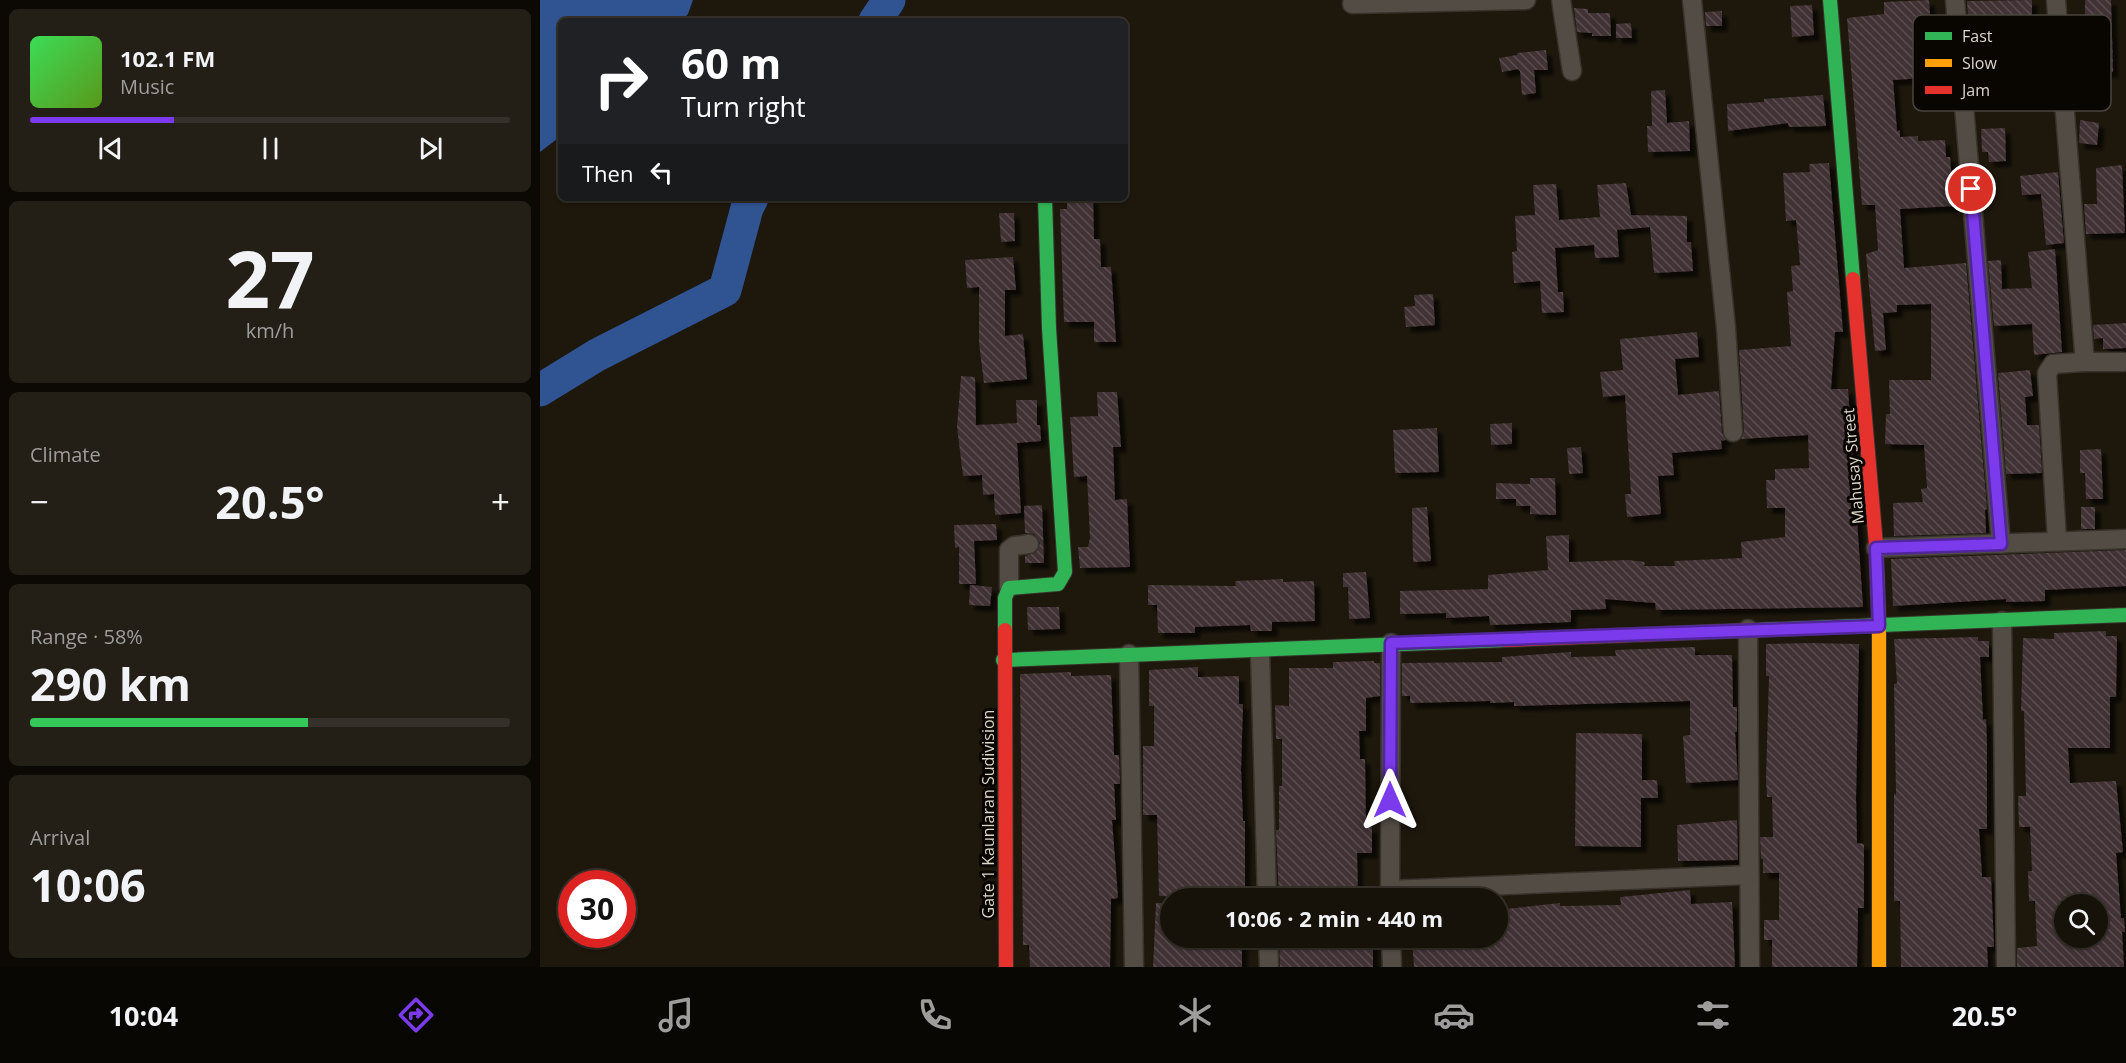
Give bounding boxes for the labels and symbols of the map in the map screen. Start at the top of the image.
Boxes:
legend [1913,15,2111,111]
text: Fast [1962,25,1993,47]
text: Slow [1962,52,1997,74]
text: Jam [1960,79,1990,101]
pin [1945,163,1996,214]
street label: Mahusay Street [1837,407,1869,525]
street label: Gate 1 Kaunlaran Sudivision [977,710,999,918]
position arrow [1358,768,1422,832]
speed limit sign: 30 [558,870,636,948]

